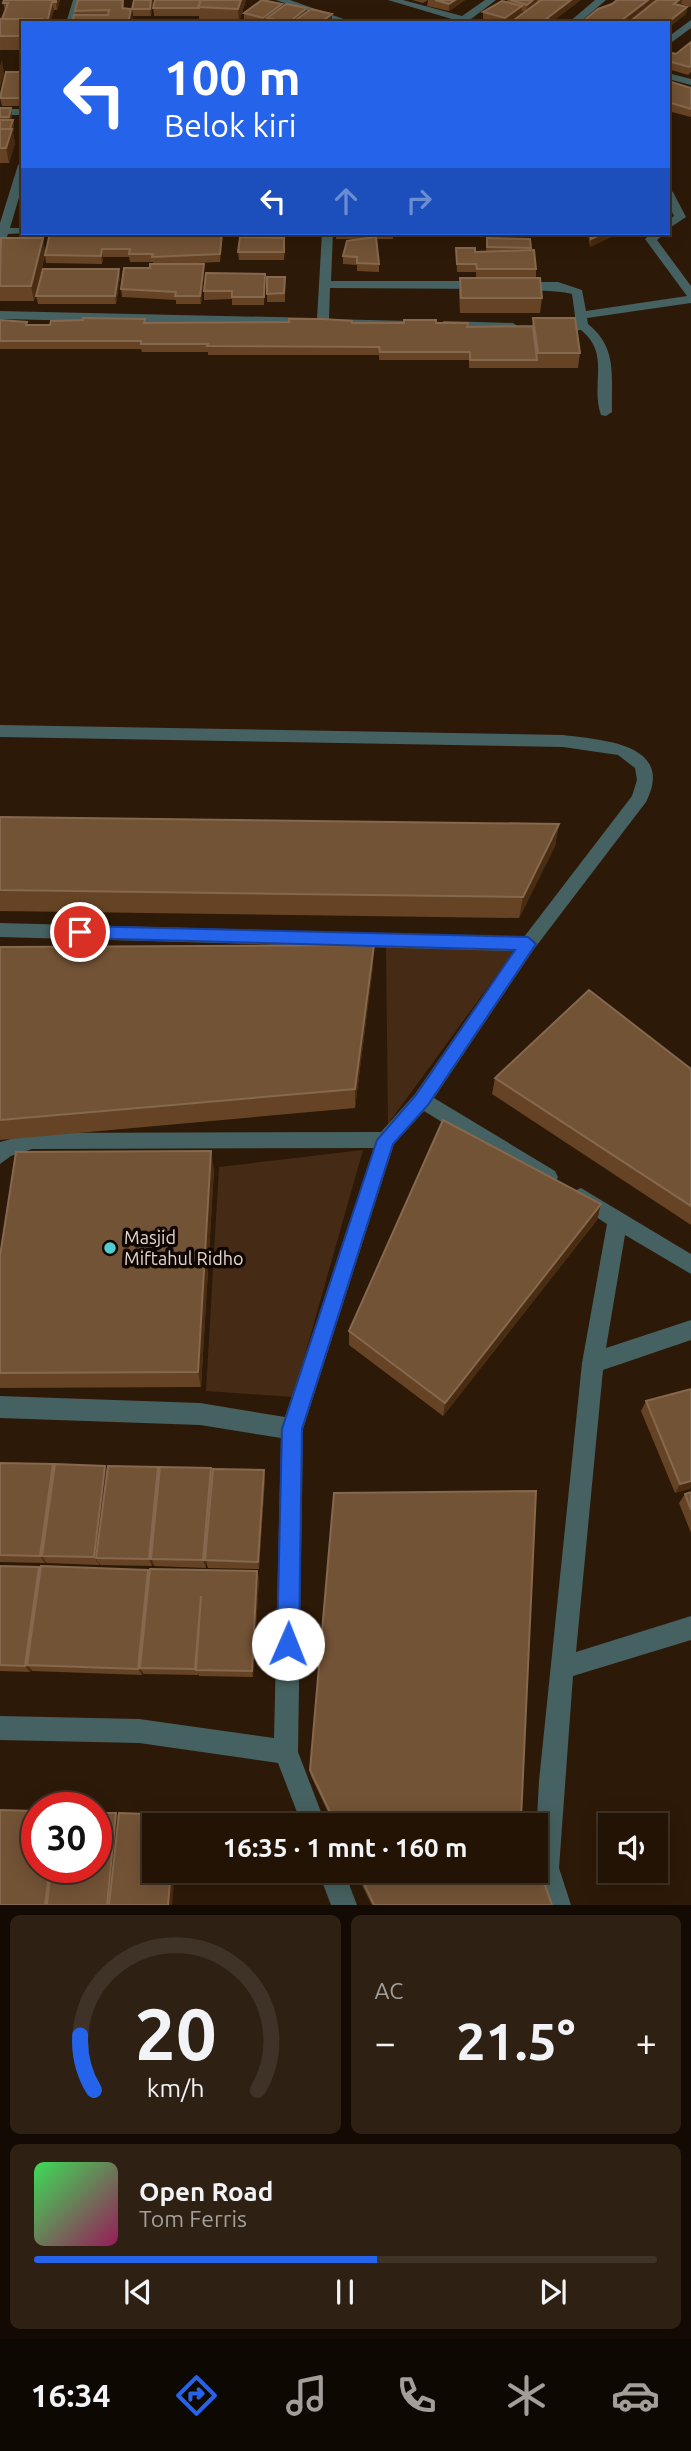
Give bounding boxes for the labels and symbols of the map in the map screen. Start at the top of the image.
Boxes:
pin [50,902,110,962]
place label: Masjid Miftahul Ridho [124,1227,244,1268]
marker: Masjid Miftahul Ridho [102,1240,118,1256]
position arrow [251,1607,325,1681]
speed limit sign: 30 [21,1792,112,1883]

